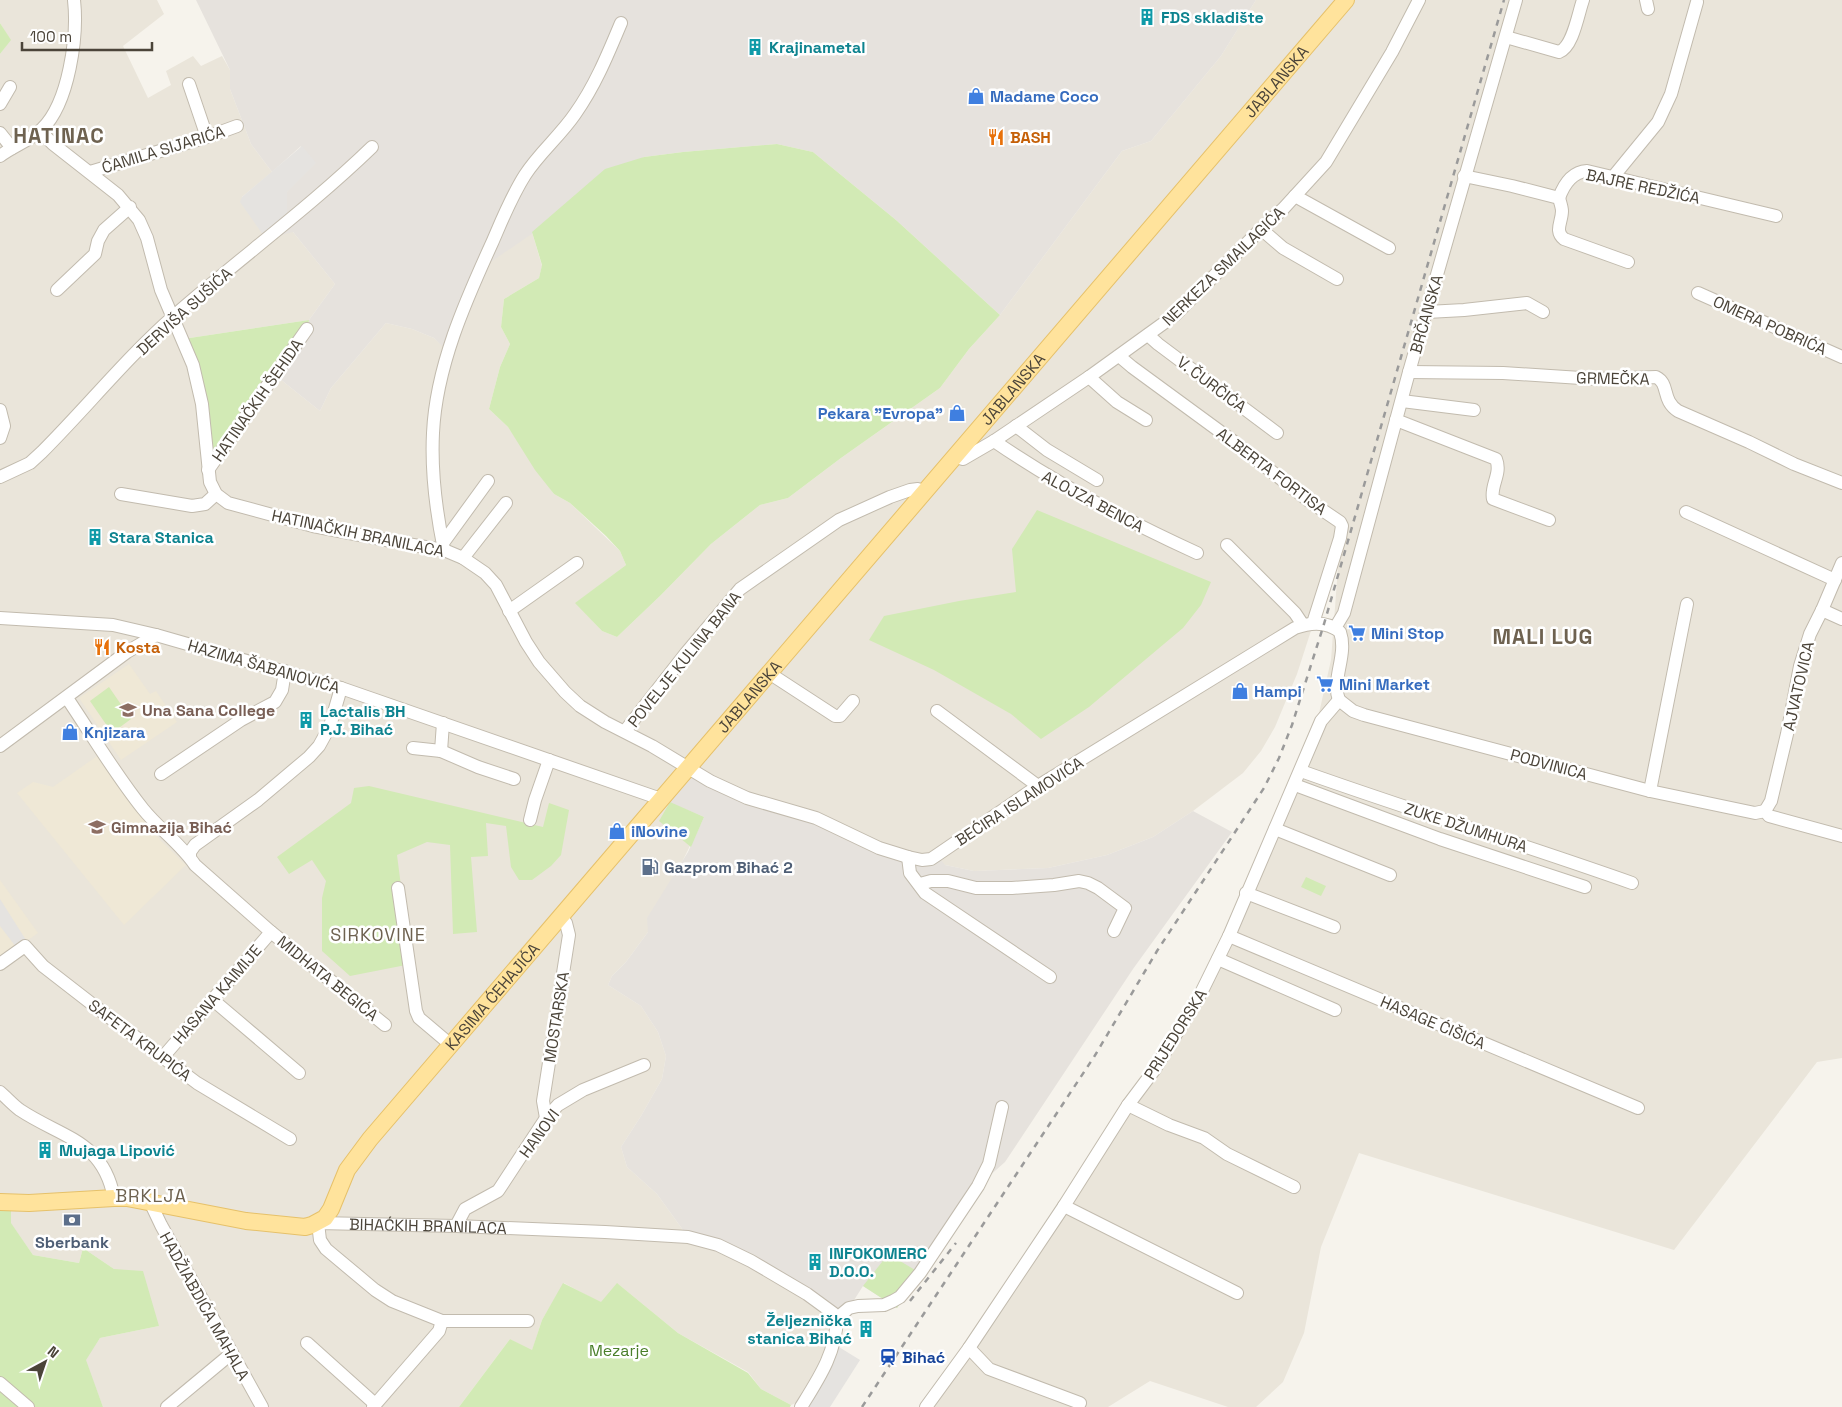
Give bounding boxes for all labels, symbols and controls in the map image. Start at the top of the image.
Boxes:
building icon: FDS skladište [1137,7,1157,27]
place label: FDS skladište [1161,7,1264,28]
scale bar [22,20,152,52]
text: 100 m [30,27,72,46]
building icon: Krajinametal [745,37,765,57]
place label: Krajinametal [769,37,866,58]
street label: JABLANSKA [1240,41,1313,122]
shop icon: Madame Coco [966,86,986,106]
place label: Madame Coco [990,86,1099,107]
street label: ĆAMILA SIJARIĆA [99,121,227,178]
district label: HATINAC [13,122,105,149]
restaurant icon: BASH [986,127,1006,147]
place label: BASH [1010,127,1051,148]
street label: BAJRE REDŽIĆA [1584,164,1702,209]
street label: NERKEZA SMAILAGIĆA [1158,202,1289,330]
street label: DERVIŠA SUŠIĆA [132,263,237,360]
street label: BRČANSKA [1405,272,1448,356]
street label: OMERA POBRIĆA [1710,291,1830,360]
street label: HATINAČKIH ŠEHIDA [207,335,308,466]
street label: JABLANSKA [976,349,1050,430]
street label: V. ČURČIĆA [1173,351,1251,417]
street label: GRMEČKA [1576,367,1650,390]
place label: Pekara "Evropa" [818,403,943,424]
shop icon: Pekara "Evropa" [947,403,967,423]
street label: ALBERTA FORTISA [1212,423,1331,520]
street label: ALOJZA BENCA [1038,466,1147,537]
street label: HATINAČKIH BRANILACA [270,505,446,562]
building icon: Stara Stanica [85,527,105,547]
place label: Stara Stanica [109,527,214,548]
street label: POVELJE KULINA BANA [623,587,746,732]
supermarket icon: Mini Stop [1347,623,1367,643]
place label: Mini Stop [1371,623,1444,644]
district label: MALI LUG [1492,623,1594,650]
street label: HAZIMA ŠABANOVIĆA [185,635,342,698]
restaurant icon: Kosta [92,637,112,657]
place label: Kosta [116,637,160,658]
street label: AJVATOVICA [1778,639,1819,733]
street label: JABLANSKA [713,656,786,737]
supermarket icon: Mini Market [1315,674,1335,694]
place label: Mini Market [1339,674,1430,695]
shop icon: Hampi [1230,681,1250,701]
place label: Hampi [1254,681,1302,702]
school or university icon: Una Sana College [118,700,138,720]
place label: Una Sana College [142,700,275,721]
place label: Lactalis BH P.J. Bihać [320,701,406,740]
building icon: Lactalis BH P.J. Bihać [296,710,316,730]
shop icon: Knjizara [60,722,80,742]
place label: Knjizara [84,722,145,743]
street label: PODVINICA [1508,744,1590,785]
street label: BEĆIRA ISLAMOVIĆA [951,752,1087,851]
street label: ZUKE DŽUMHURA [1402,798,1530,857]
school or university icon: Gimnazija Bihać [87,817,107,837]
place label: Gimnazija Bihać [111,817,232,838]
shop icon: iNovine [607,821,627,841]
place label: iNovine [631,821,688,842]
fuel station icon: Gazprom Bihać 2 [640,857,660,877]
place label: Gazprom Bihać 2 [664,857,793,878]
district label: SIRKOVINE [330,923,426,946]
street label: MIDHATA BEGIĆA [273,931,383,1026]
street label: KASIMA ĆEHAJIĆA [441,939,544,1055]
street label: HASANA KAIMIJE [168,940,266,1048]
street label: MOSTARSKA [539,970,574,1064]
street label: PRIJEDORSKA [1139,985,1212,1084]
street label: HASAGE ĆIŠIĆA [1377,991,1488,1054]
street label: SAFETA KRUPIĆA [84,995,196,1086]
street label: HANOVI [515,1105,564,1162]
building icon: Mujaga Lipović [35,1140,55,1160]
place label: Mujaga Lipović [59,1140,175,1161]
district label: BRKLJA [115,1184,187,1207]
bank icon: Sberbank [62,1210,82,1230]
street label: BIHAĆKIH BRANILACA [349,1214,507,1239]
street label: HADŽIABDIĆA MAHALA [155,1228,254,1384]
place label: Sberbank [35,1232,109,1253]
place label: INFOKOMERC D.O.O. [829,1243,927,1282]
building icon: INFOKOMERC D.O.O. [805,1252,825,1272]
place label: Željeznička stanica Bihać [747,1310,852,1349]
building icon: Željeznička stanica Bihać [856,1319,876,1339]
north arrow [20,1337,70,1387]
park label: Mezarje [589,1340,649,1361]
text: N [44,1342,63,1362]
station icon: Bihać [878,1347,898,1367]
place label: Bihać [902,1347,945,1368]

